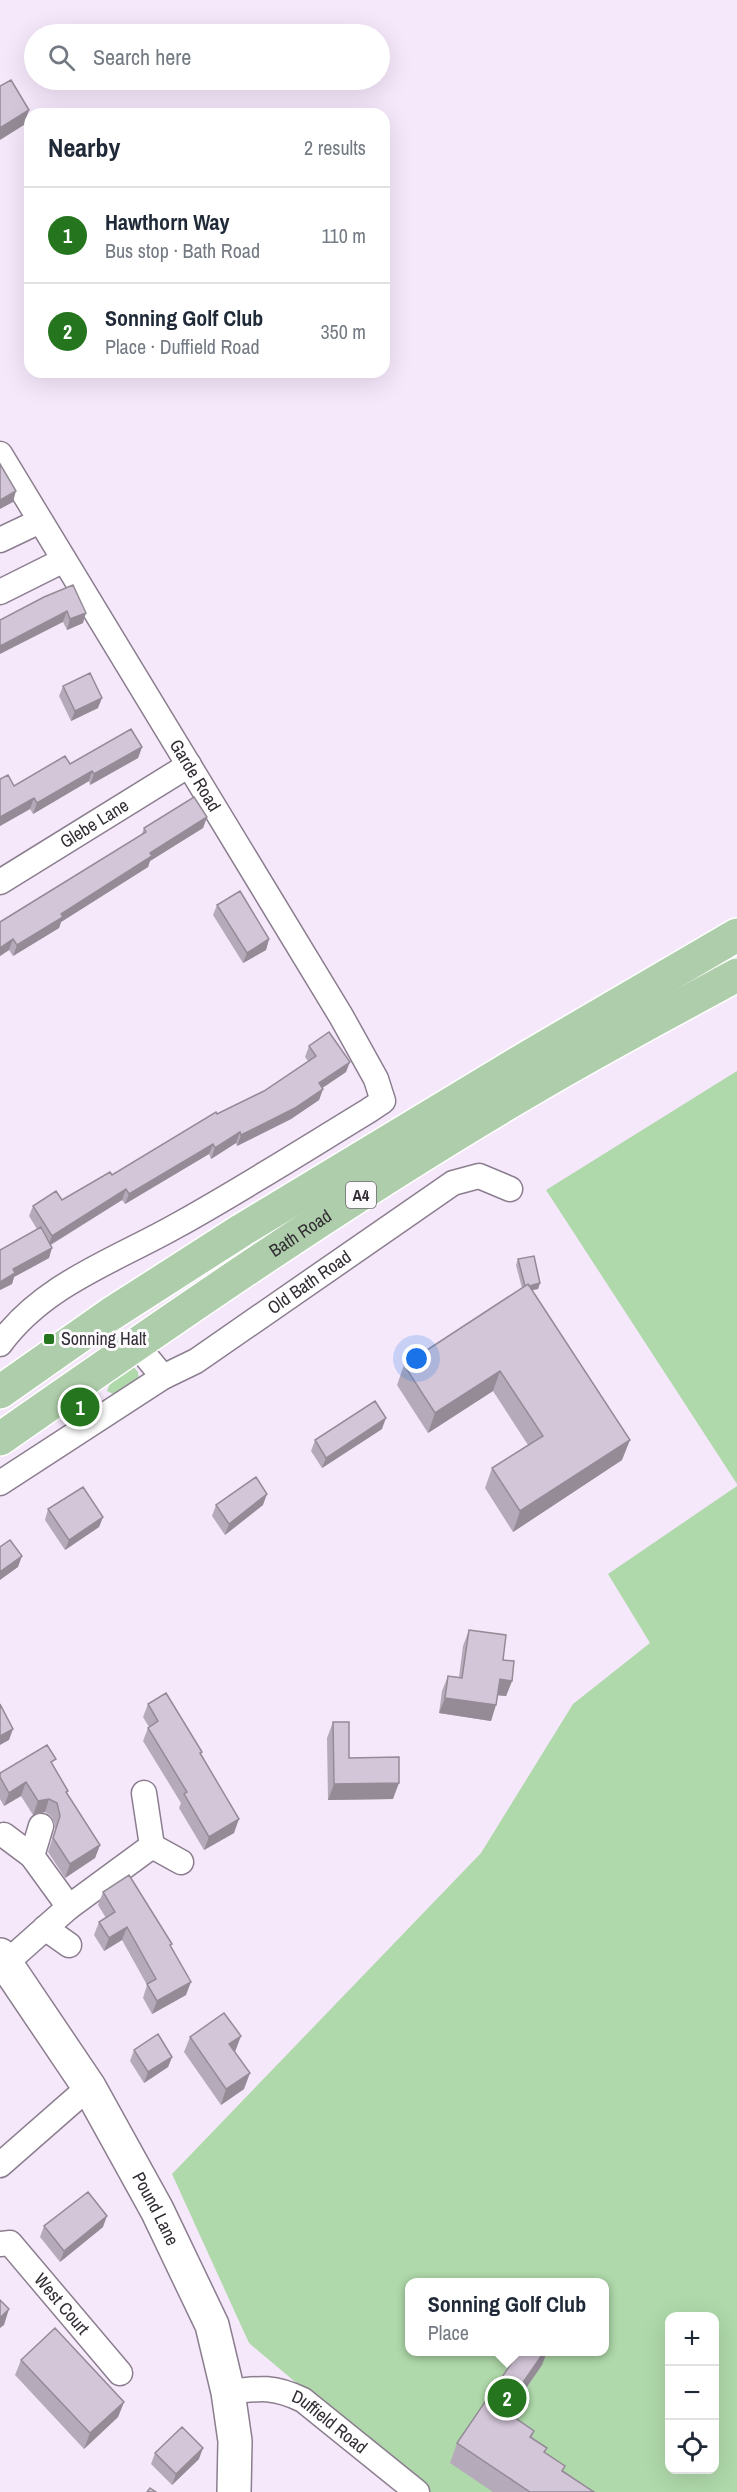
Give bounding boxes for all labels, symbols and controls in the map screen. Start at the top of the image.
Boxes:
search box [24,24,390,90]
icon: search [45,41,78,74]
text: Search here [93,42,191,72]
text: Nearby [48,130,120,165]
text: 2 results [304,134,366,161]
text: Hawthorn Way [105,207,230,237]
text: 1 [63,222,72,249]
text: 110 m [322,222,366,249]
text: Bus stop · Bath Road [105,237,260,264]
text: Sonning Golf Club [105,303,263,333]
text: 2 [63,318,72,345]
text: 350 m [320,318,366,345]
text: Place · Duffield Road [105,333,260,360]
street label: Garde Road [164,734,227,816]
street label: Glebe Lane [55,792,133,854]
road number: A4 [346,1182,376,1208]
street label: Bath Road [264,1203,336,1263]
street label: Old Bath Road [262,1244,356,1320]
place label: Sonning Halt [61,1326,146,1351]
marker: Sonning Halt [42,1332,56,1346]
your location [402,1344,431,1373]
pin: 1 [60,1384,100,1430]
street label: Pound Lane [126,2167,185,2250]
street label: West Court [29,2268,95,2340]
popup [405,2278,609,2356]
text: Sonning Golf Club [428,2289,586,2319]
map controls [665,2312,719,2474]
button: + [665,2312,719,2366]
text: Place [428,2319,469,2346]
button: − [665,2366,719,2420]
pin: 2 [488,2376,526,2420]
street label: Duffield Road [288,2383,373,2459]
button: locate [665,2420,719,2474]

